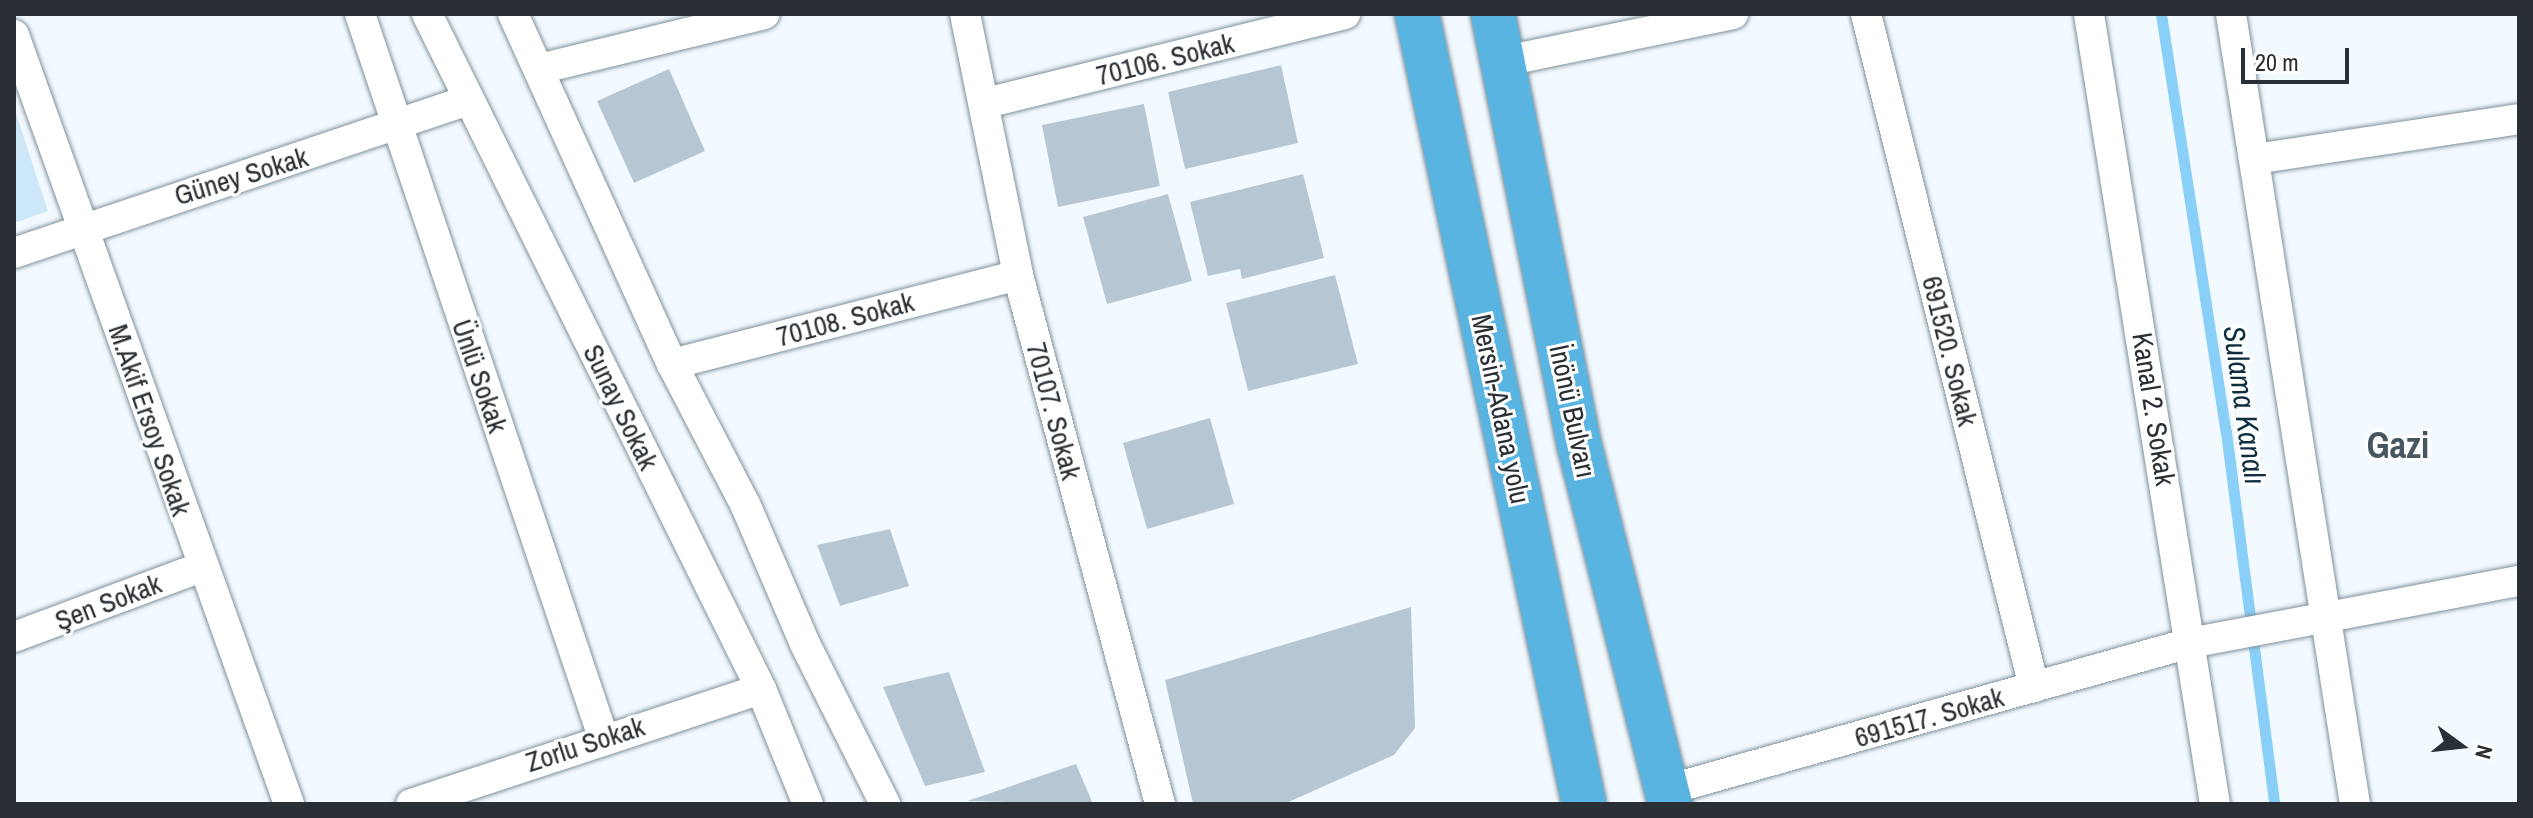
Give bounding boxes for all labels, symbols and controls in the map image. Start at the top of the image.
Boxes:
street label: 70106. Sokak [1093,26,1237,92]
scale bar [2245,32,2353,82]
text: 20 m [2255,46,2299,78]
street label: Güney Sokak [170,140,312,212]
street label: 691520. Sokak [1915,273,1985,429]
street label: 70108. Sokak [773,285,917,353]
street label: Mersin-Adana yolu [1465,311,1537,507]
street label: Ünlü Sokak [445,315,515,437]
street label: M.Akif Ersoy Sokak [102,320,198,520]
water label: Sulama Kanalı [2216,323,2274,487]
street label: Kanal 2. Sokak [2125,330,2183,488]
street label: Sunay Sokak [576,339,666,475]
street label: 70107. Sokak [1020,339,1088,483]
street label: İnönü Bulvarı [1543,341,1603,481]
district label: Gazi [2367,424,2429,468]
street label: Şen Sokak [50,566,166,638]
street label: 691517. Sokak [1851,680,2007,754]
north arrow [2421,706,2501,786]
street label: Zorlu Sokak [522,709,648,779]
text: N [2468,742,2500,762]

